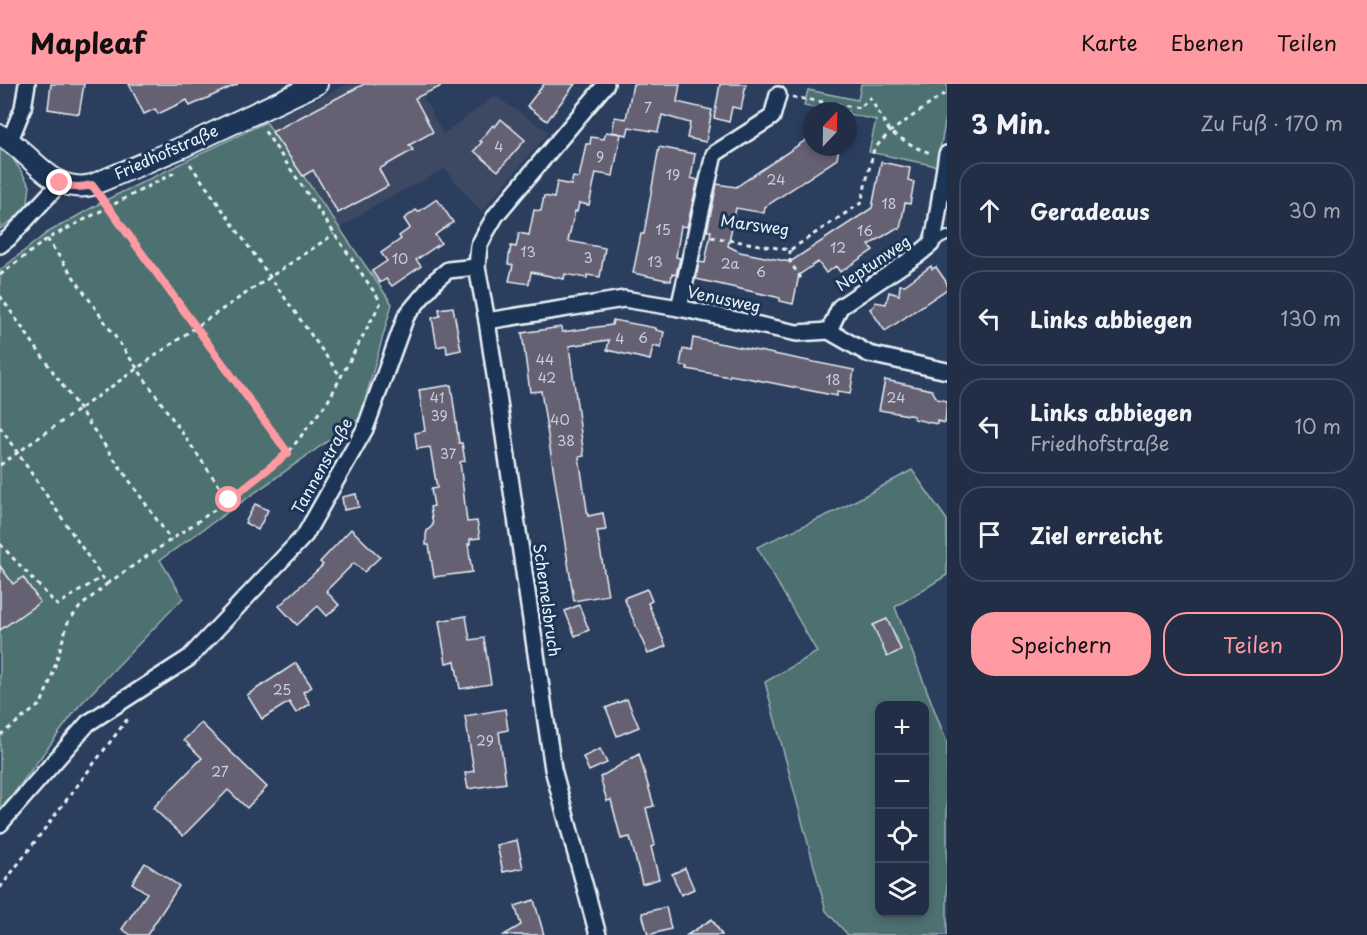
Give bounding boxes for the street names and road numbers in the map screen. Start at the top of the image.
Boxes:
street label: Friedhofstraße [110,117,221,185]
street label: Marsweg [719,207,791,241]
street label: Neptunweg [830,228,915,296]
street label: Venusweg [685,278,763,318]
street label: Tannenstraße [285,413,358,518]
street label: Schemelsbruch [528,542,568,658]

